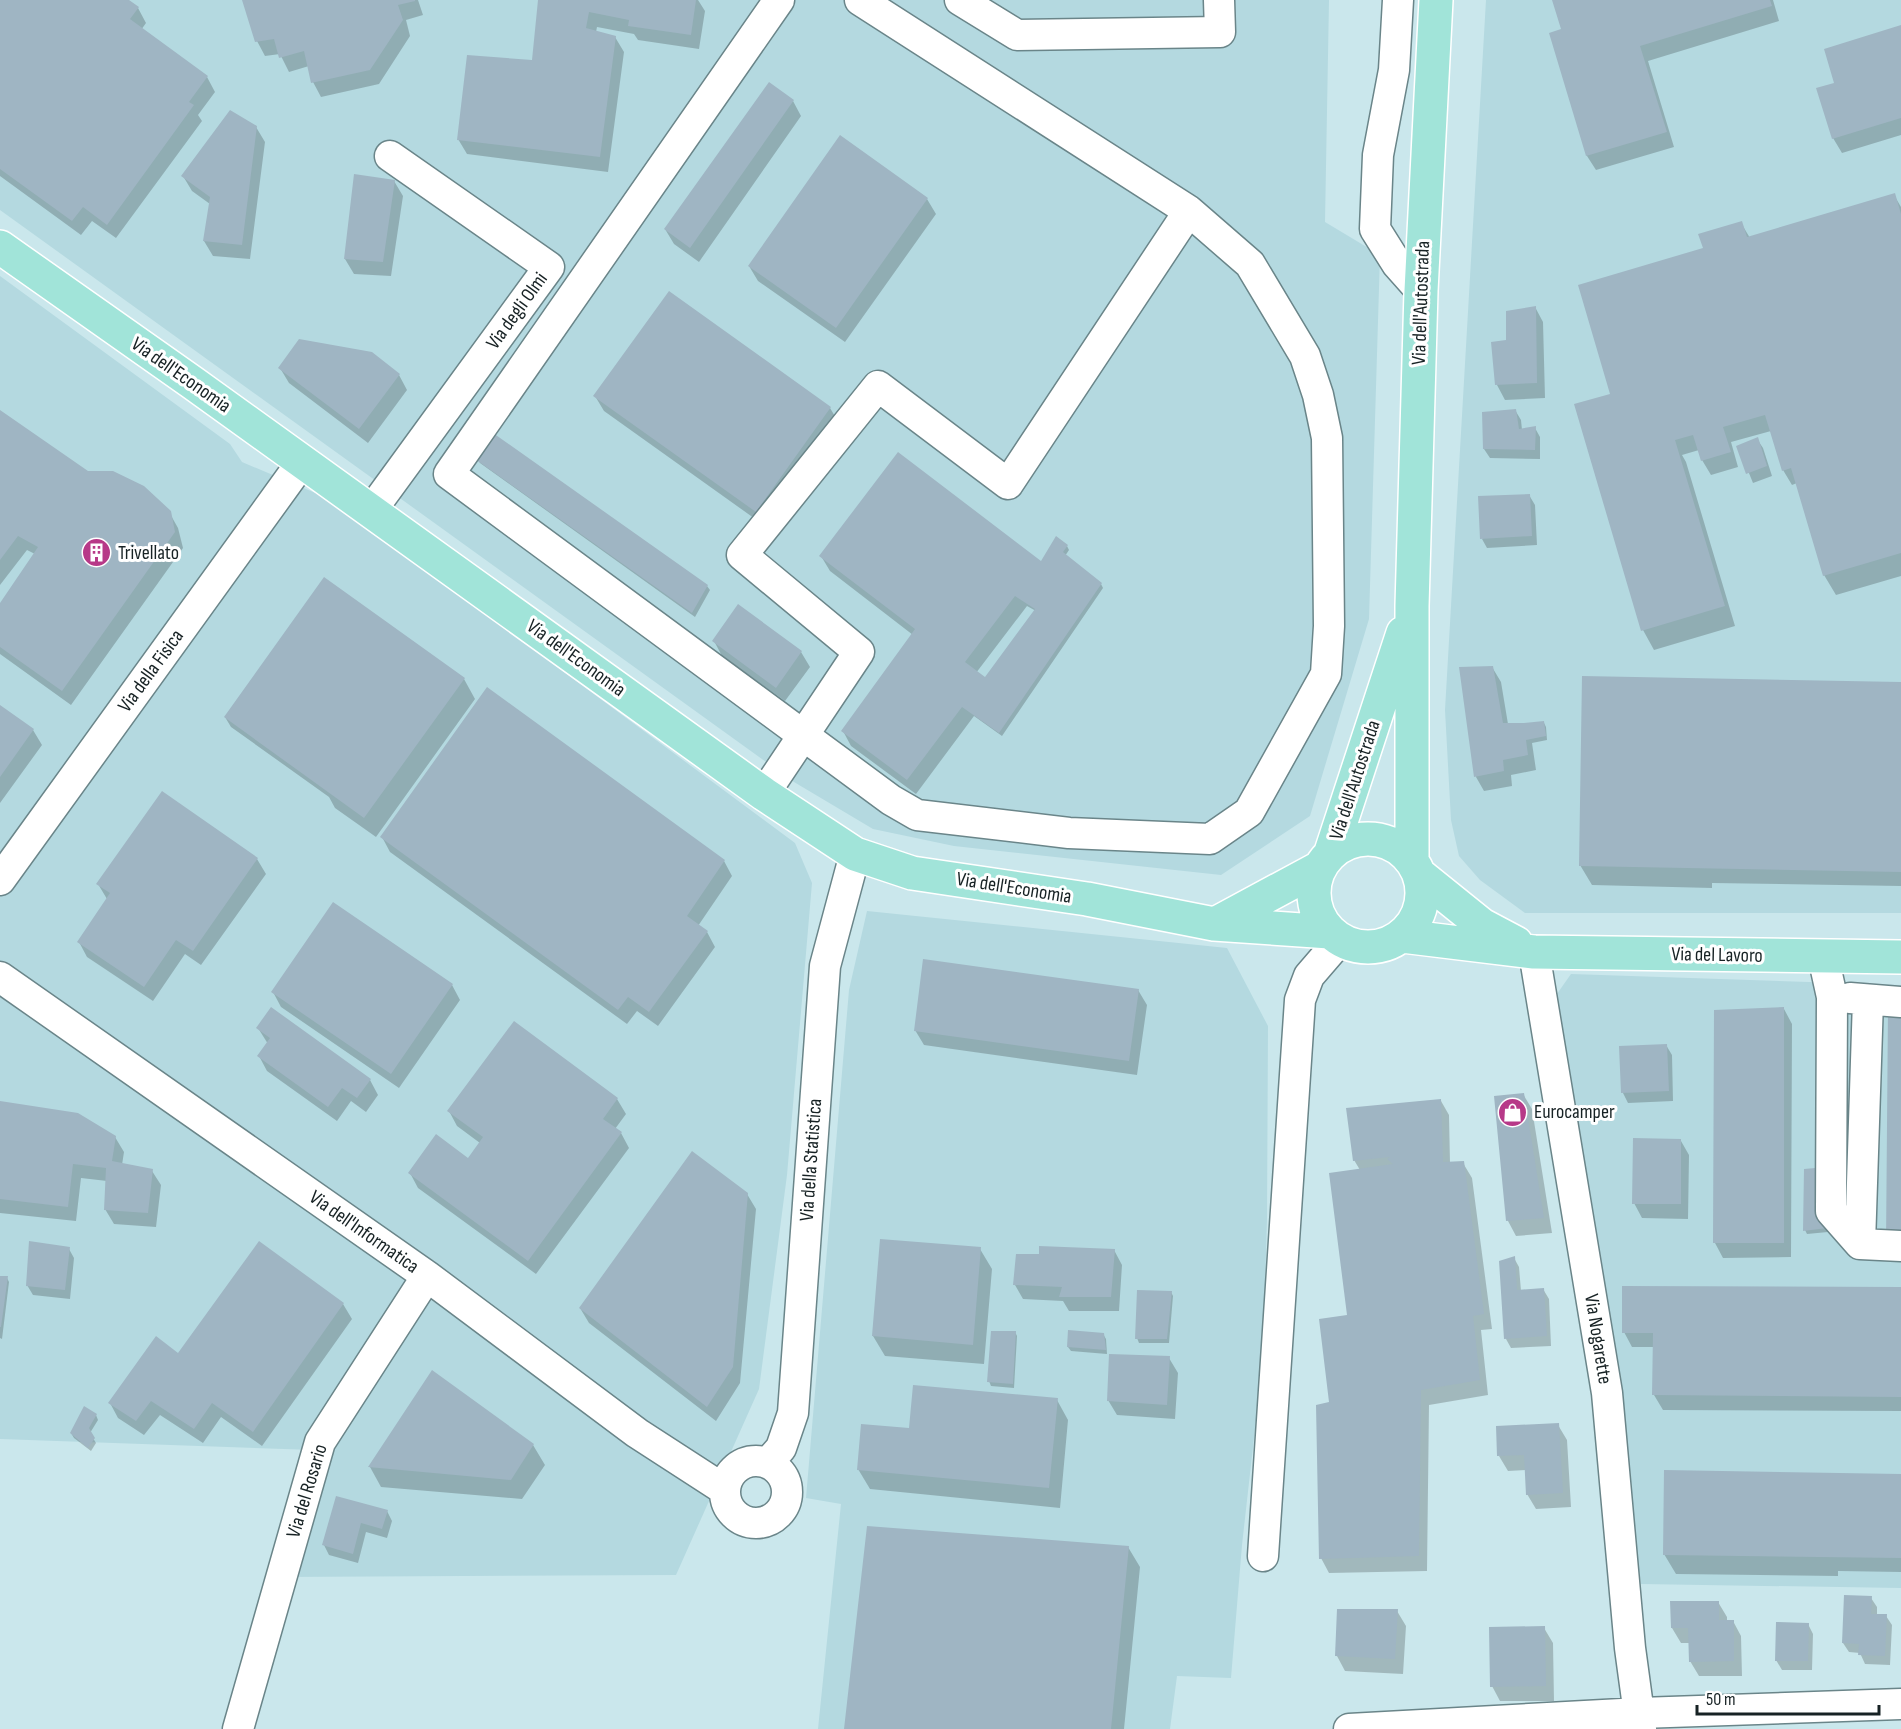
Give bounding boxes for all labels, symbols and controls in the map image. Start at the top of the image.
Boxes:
street label: Via dell'Autostrada [1407,241,1435,365]
street label: Via degli Olmi [481,268,553,354]
street label: Via dell'Economia [127,332,235,418]
building icon: Trivellato [81,537,113,569]
place label: Trivellato [118,541,179,565]
street label: Via dell'Economia [522,614,630,702]
street label: Via della Fisica [113,625,189,717]
street label: Via dell'Autostrada [1324,717,1386,843]
street label: Via dell'Economia [955,867,1073,909]
street label: Via del Lavoro [1671,942,1763,968]
shop icon: Eurocamper [1497,1096,1529,1128]
street label: Via della Statistica [795,1098,827,1222]
place label: Eurocamper [1534,1100,1615,1124]
street label: Via dell'Informatica [305,1185,423,1279]
street label: Via Nogarette [1579,1292,1617,1386]
street label: Via del Rosario [281,1441,333,1541]
scale bar [1697,1678,1878,1716]
text: 50 m [1706,1689,1736,1710]

